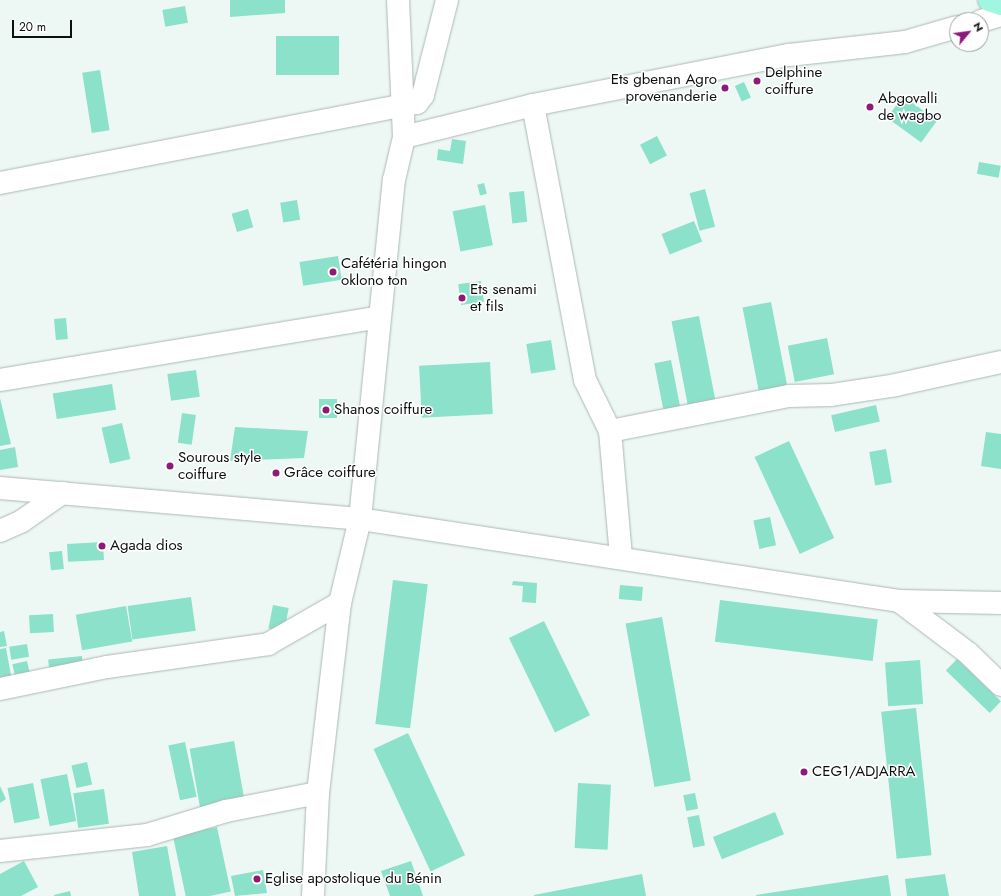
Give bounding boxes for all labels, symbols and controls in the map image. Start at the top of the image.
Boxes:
scale bar [14,12,74,38]
north arrow [949,12,989,52]
text: 20 m [19,18,46,36]
text: N [970,19,988,34]
place label: Delphine coiffure [765,63,822,98]
place label: Ets gbenan Agro provenanderie [611,70,717,105]
marker: Delphine coiffure [752,76,762,86]
marker: Ets gbenan Agro provenanderie [720,83,730,93]
place label: Abgovalli de wagbo [878,89,941,124]
marker: Abgovalli de wagbo [865,102,875,112]
place label: Cafétéria hingon oklono ton [341,254,447,289]
marker: Cafétéria hingon oklono ton [328,267,338,277]
place label: Ets senami et fils [470,280,537,315]
marker: Ets senami et fils [457,293,467,303]
place label: Shanos coiffure [334,401,432,419]
marker: Shanos coiffure [321,405,331,415]
place label: Sourous style coiffure [178,448,261,483]
marker: Sourous style coiffure [165,461,175,471]
place label: Grâce coiffure [284,464,376,482]
marker: Grâce coiffure [271,468,281,478]
place label: Agada dios [110,537,183,555]
marker: Agada dios [97,541,107,551]
place label: CEG1/ADJARRA [812,763,915,781]
marker: CEG1/ADJARRA [799,767,809,777]
place label: Eglise apostolique du Bénin [265,870,442,888]
marker: Eglise apostolique du Bénin [252,874,262,884]

